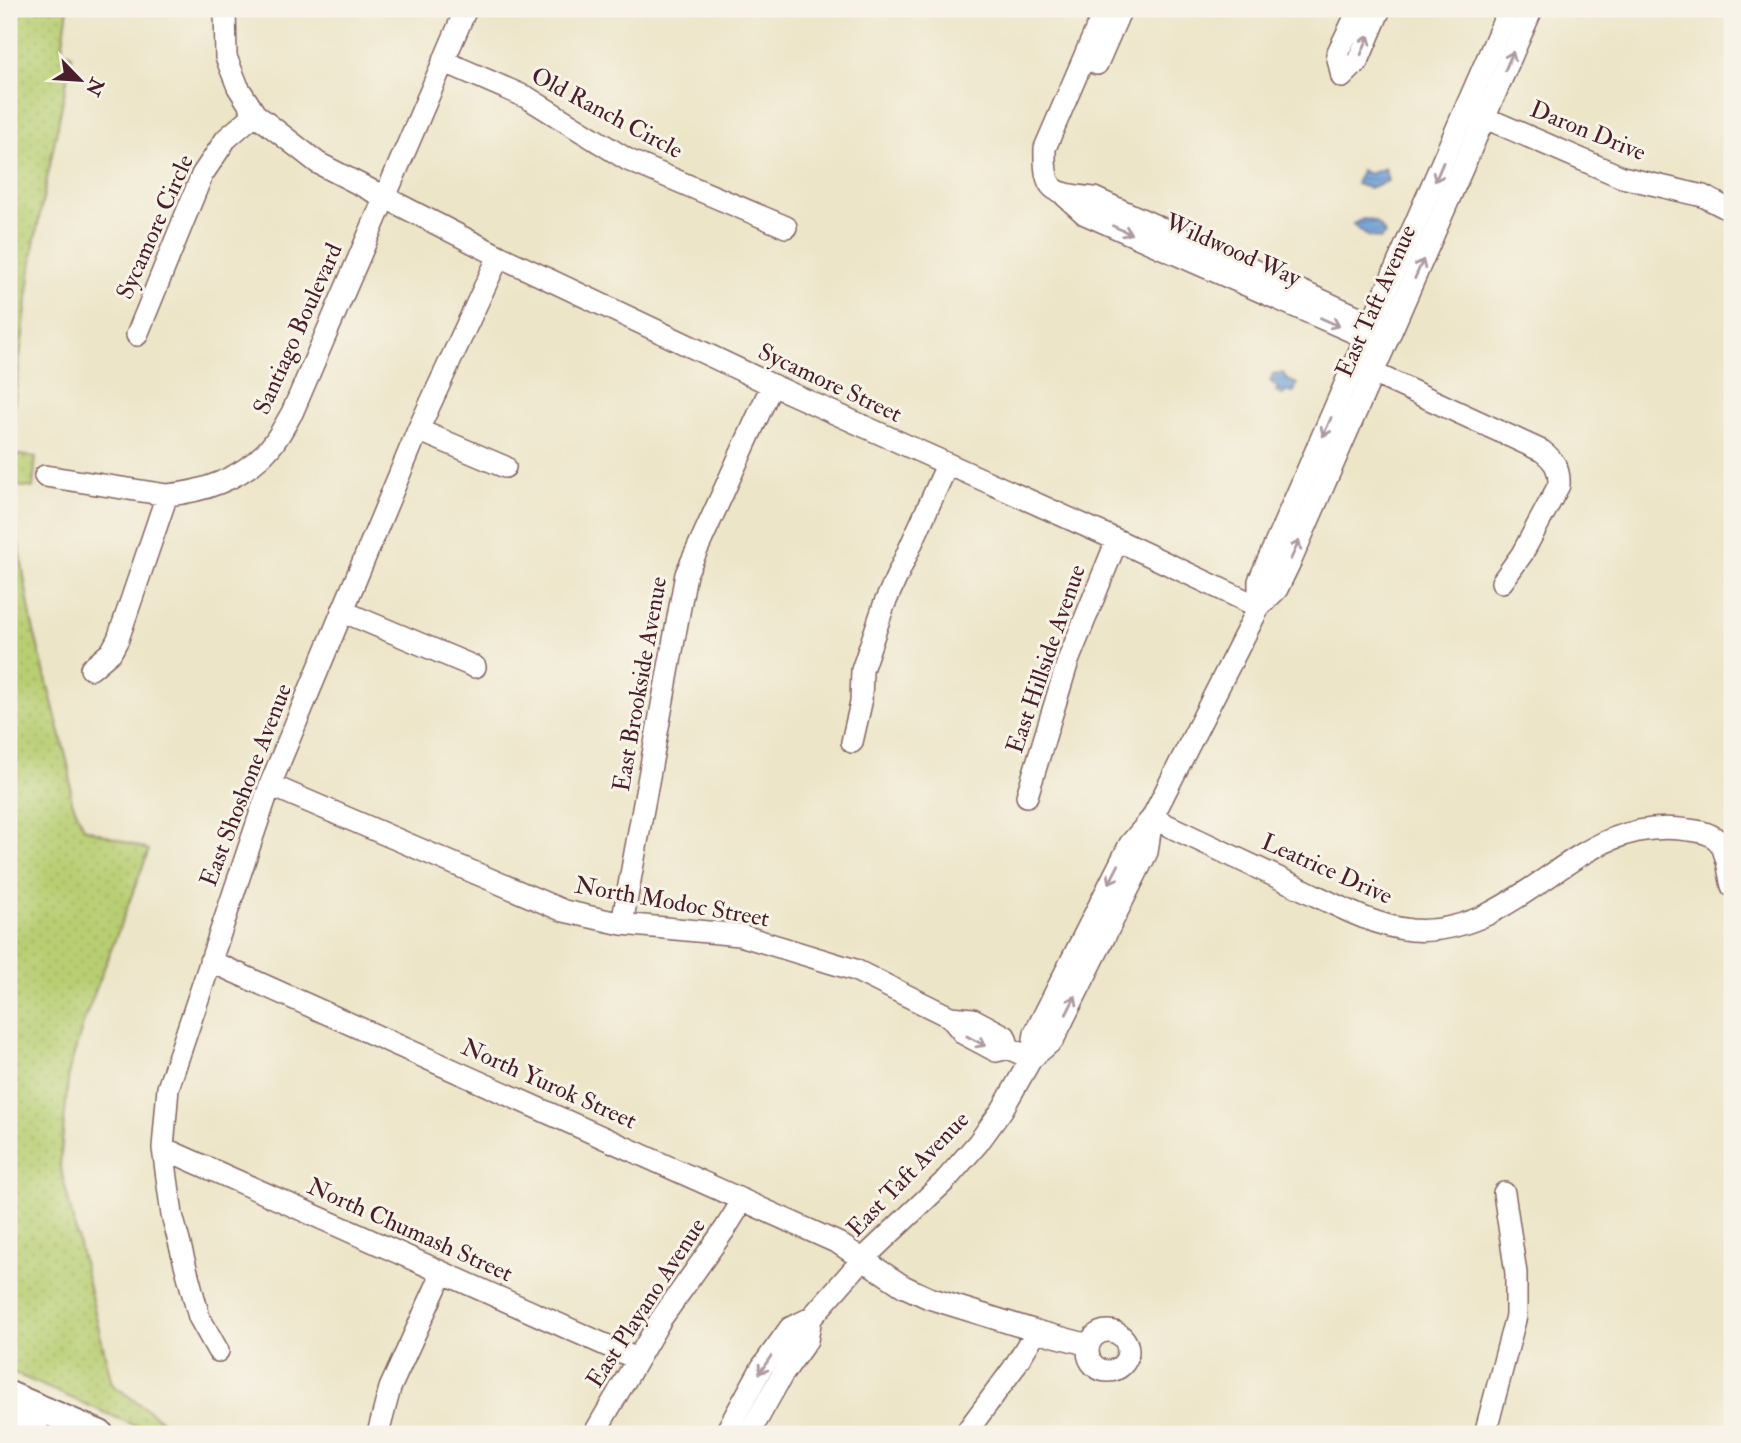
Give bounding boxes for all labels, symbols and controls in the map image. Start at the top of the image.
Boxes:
one-way arrow [1359,35,1372,57]
north arrow [46,46,116,116]
one-way arrow [1503,51,1516,72]
street label: Old Ranch Circle [526,60,688,166]
text: N [80,73,109,100]
street label: Daron Drive [1526,94,1650,168]
street label: Sycamore Circle [109,150,201,304]
one-way arrow [1432,161,1445,182]
street label: Wildwood Way [1159,206,1306,294]
street label: East Taft Avenue [1329,220,1423,382]
one-way arrow [1110,224,1132,237]
street label: Santiago Boulevard [246,238,350,420]
one-way arrow [1413,259,1426,281]
one-way arrow [1319,316,1340,329]
street label: Sycamore Street [753,336,907,430]
one-way arrow [1320,416,1333,437]
one-way arrow [1289,540,1302,561]
street label: East Hillside Avenue [999,561,1093,757]
street label: East Brookside Avenue [606,574,674,794]
street label: East Shoshone Avenue [193,679,299,891]
street label: Leatrice Drive [1257,826,1397,912]
one-way arrow [1107,863,1121,884]
street label: North Modoc Street [572,870,772,934]
one-way arrow [1064,995,1078,1016]
street label: North Yurok Street [457,1032,642,1137]
one-way arrow [966,1034,986,1048]
street label: East Taft Avenue [840,1104,976,1244]
street label: North Chumash Street [303,1171,518,1289]
street label: East Playano Avenue [579,1212,713,1394]
one-way arrow [757,1354,771,1374]

